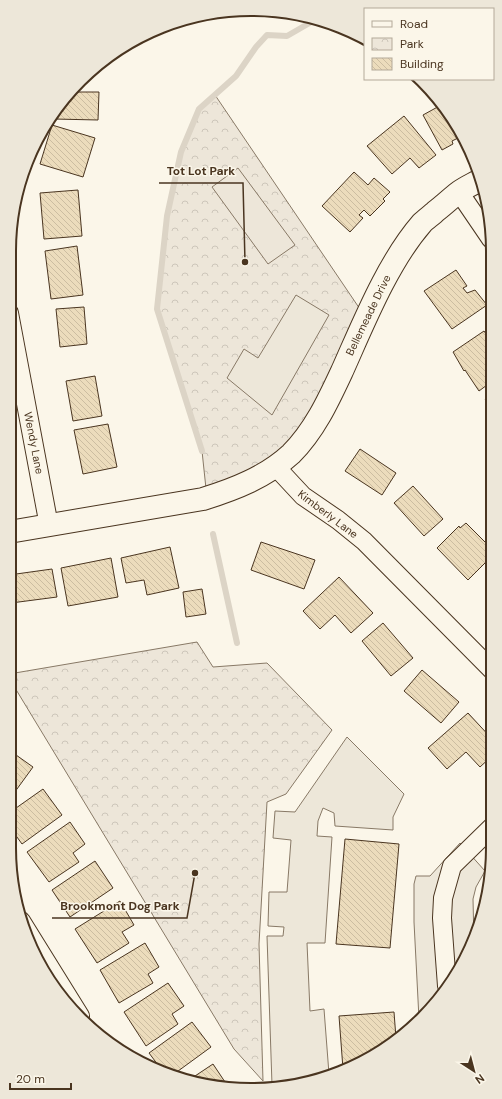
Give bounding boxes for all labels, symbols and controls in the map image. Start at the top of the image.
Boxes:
legend [364,8,494,80]
text: Road [400,16,428,32]
text: Park [400,36,424,52]
text: Building [400,56,444,72]
callout: Tot Lot Park [159,159,243,183]
text: Tot Lot Park [167,163,235,179]
street label: Bellemeade Drive [342,272,394,358]
street label: Wendy Lane [21,411,47,475]
street label: Kimberly Lane [295,487,361,541]
callout: Brookmont Dog Park [52,894,187,918]
text: Brookmont Dog Park [60,898,180,914]
north arrow [454,1051,494,1091]
scale bar [10,1065,71,1091]
text: 20 m [16,1071,45,1087]
text: N [473,1071,487,1087]

